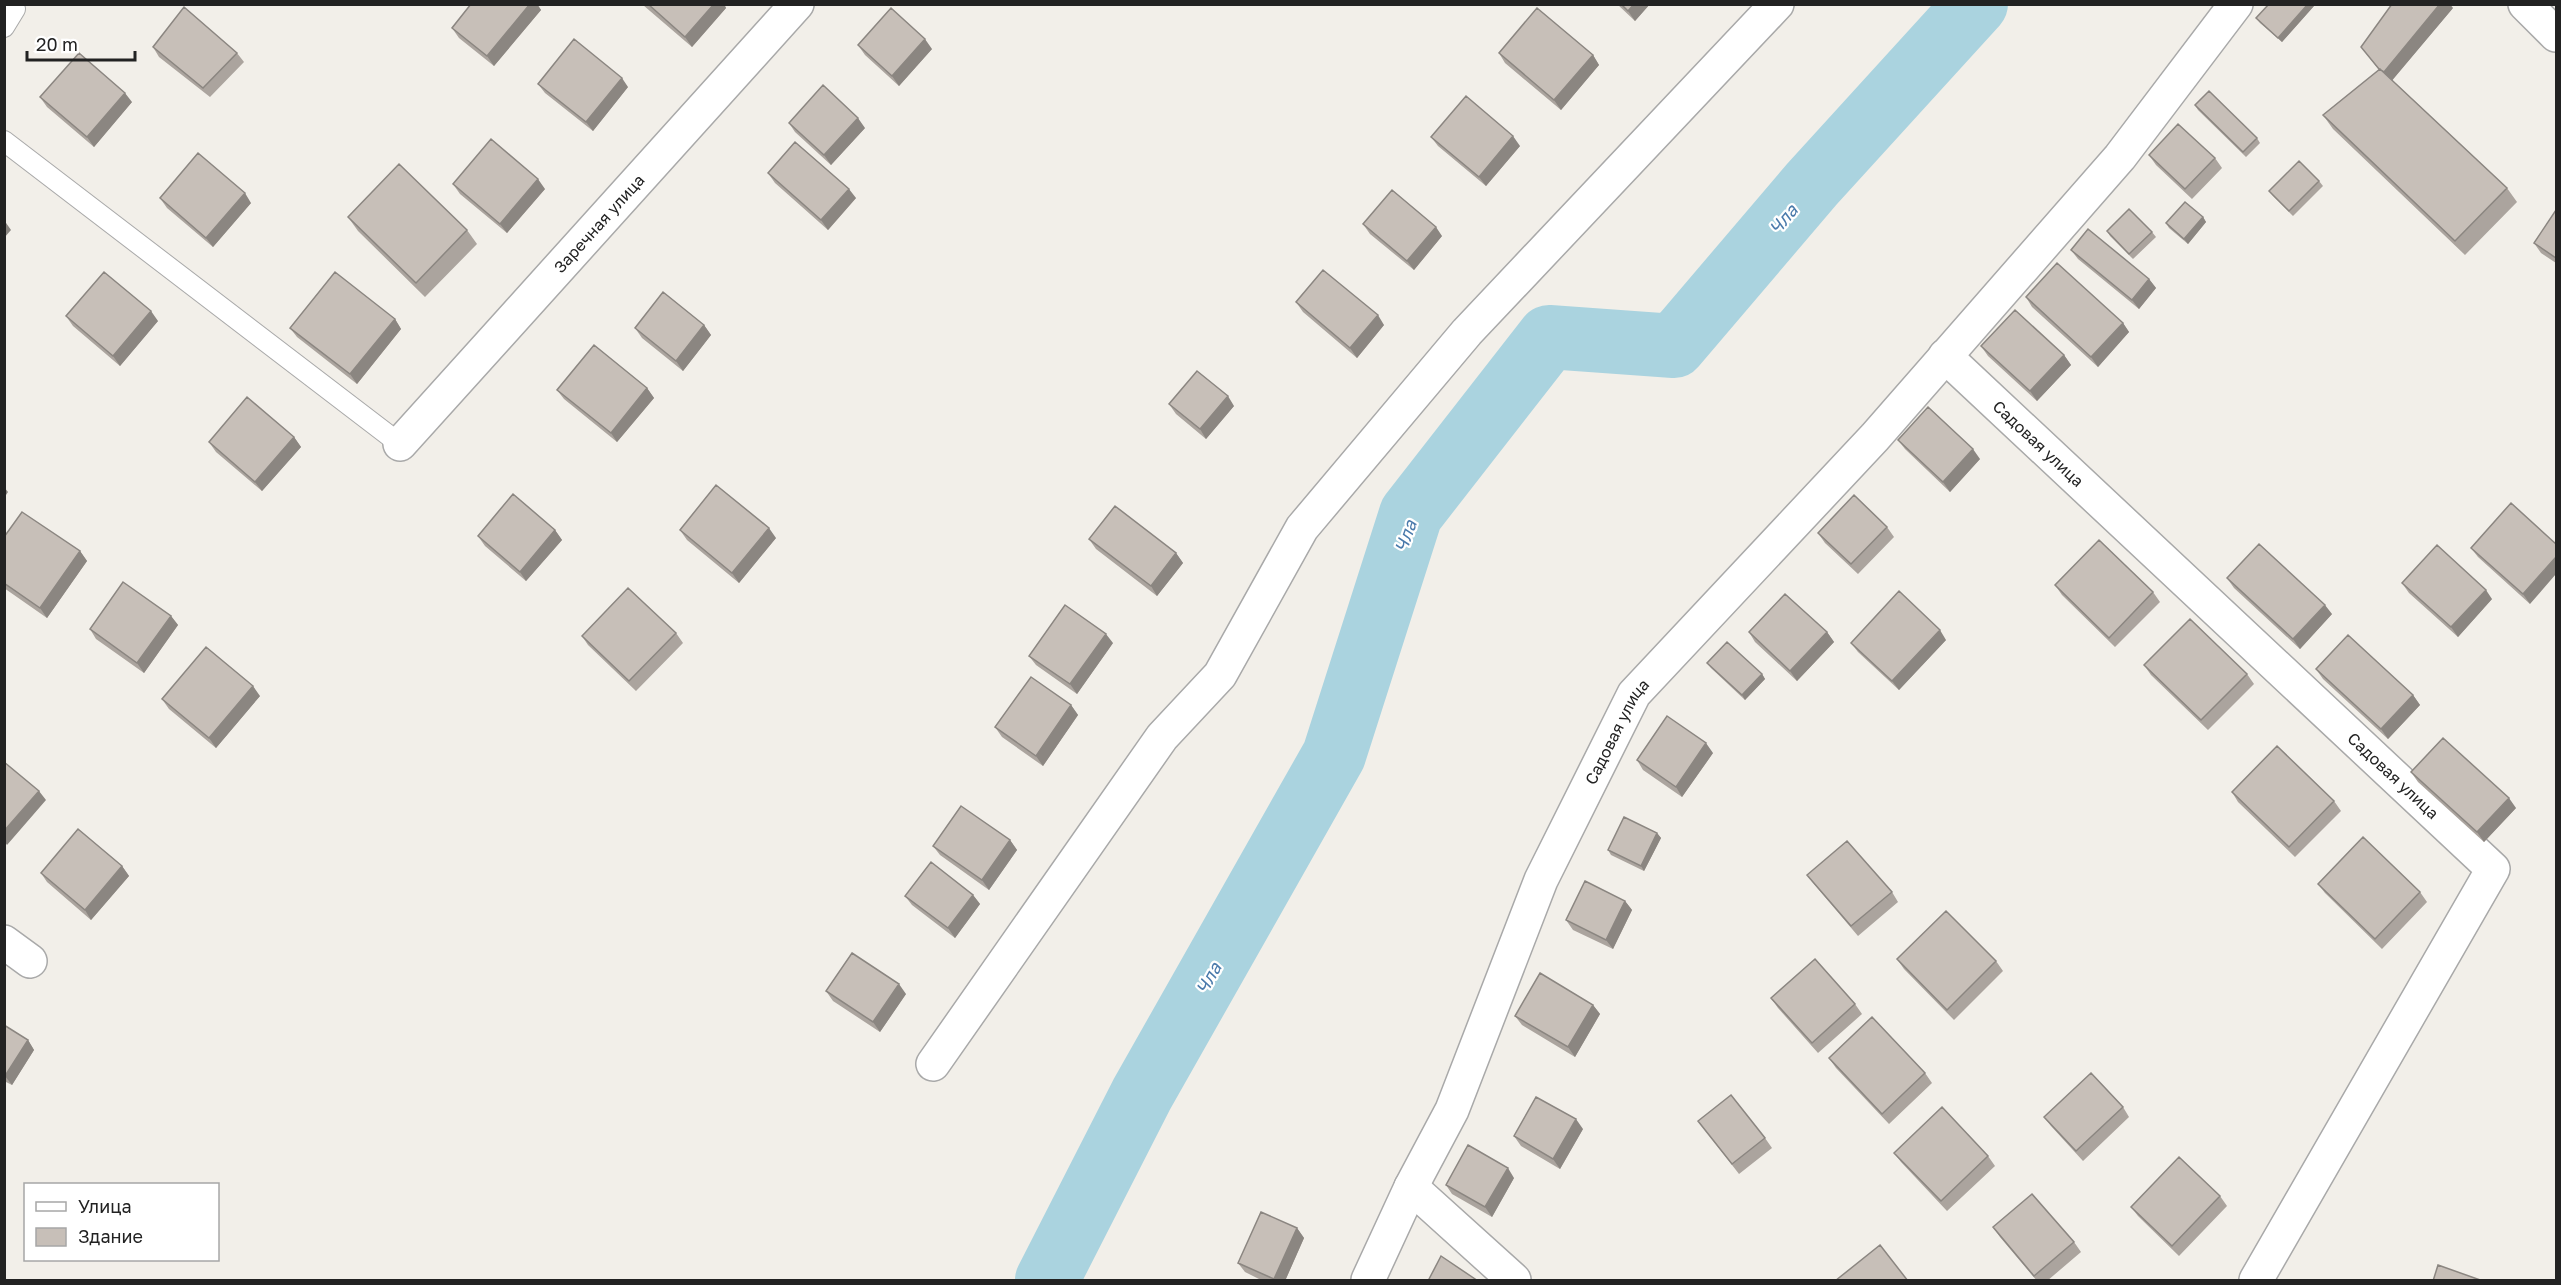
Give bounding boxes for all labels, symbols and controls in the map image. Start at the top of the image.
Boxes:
scale bar [27,24,135,62]
text: 20 m [36,33,78,55]
street label: Заречная улица [549,170,649,277]
water label: Чла [1764,199,1802,239]
street label: Садовая улица [1989,396,2088,491]
water label: Чла [1389,516,1421,555]
street label: Садовая улица [1580,674,1653,788]
street label: Садовая улица [2344,728,2443,823]
water label: Чла [1190,958,1226,998]
legend [24,1183,219,1261]
text: Улица [78,1195,132,1217]
text: Здание [78,1225,143,1247]

